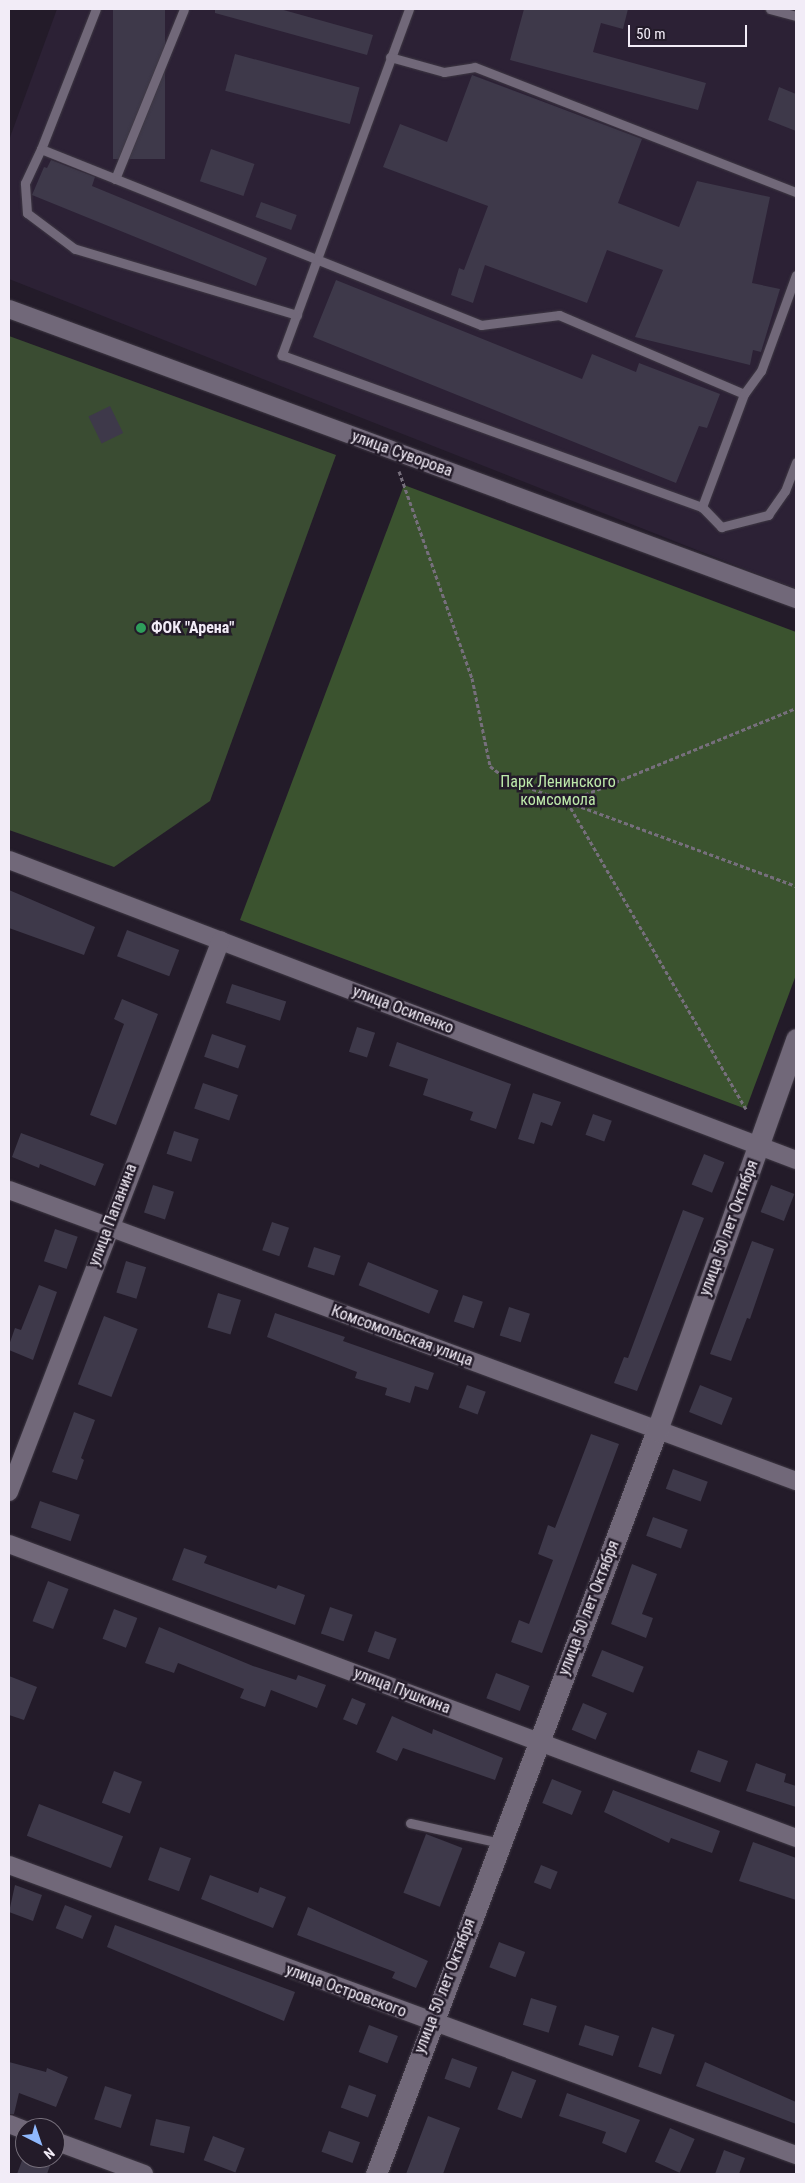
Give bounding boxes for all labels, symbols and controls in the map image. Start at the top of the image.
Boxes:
scale bar [630,15,749,47]
text: 50 m [636,25,666,43]
street label: улица Суворова [349,427,455,481]
place label: ФОК "Арена" [151,618,234,638]
marker: ФОК "Арена" [135,622,147,634]
park label: Парк Ленинского комсомола [500,772,616,810]
street label: улица Осипенко [350,982,456,1038]
street label: улица 50 лет Октября [696,1158,762,1298]
street label: улица Папанина [85,1161,141,1269]
street label: Комсомольская улица [328,1301,476,1371]
street label: улица 50 лет Октября [554,1538,624,1678]
street label: улица Пушкина [351,1664,453,1718]
street label: улица 50 лет Октября [410,1916,480,2056]
street label: улица Островского [283,1960,409,2022]
north arrow [15,2118,65,2168]
text: N [41,2145,58,2162]

